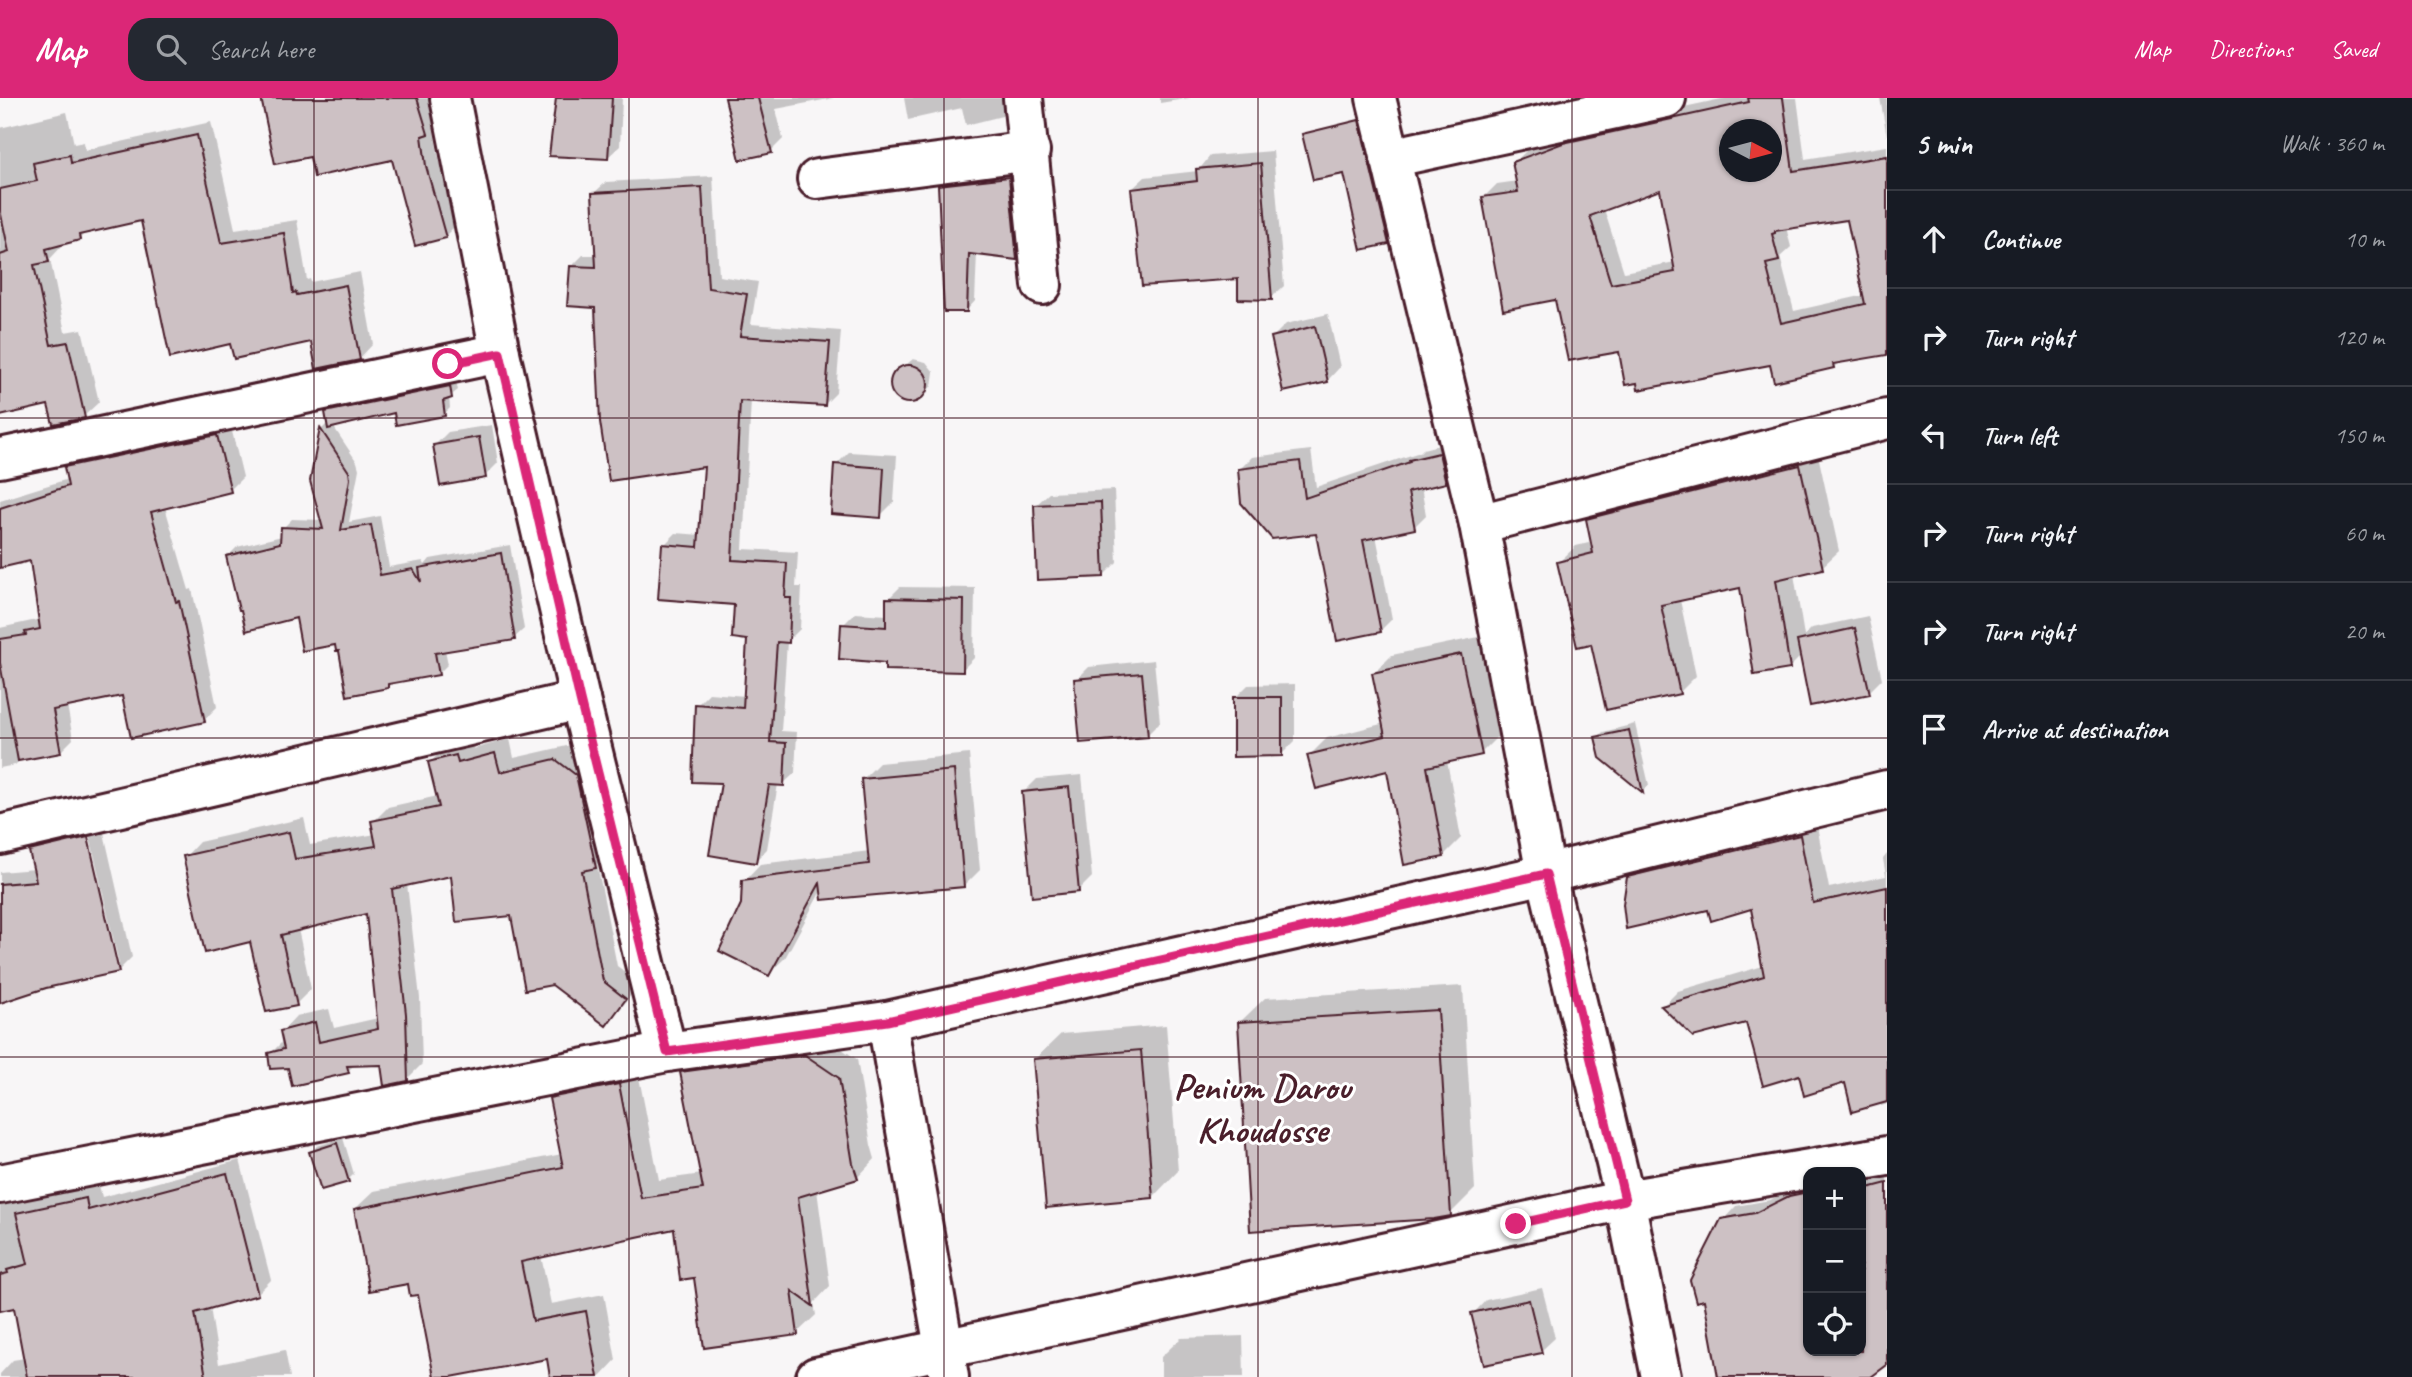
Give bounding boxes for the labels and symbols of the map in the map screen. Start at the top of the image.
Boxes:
north arrow [1719,119,1782,182]
route start [432,348,463,379]
district label: Penium Darou Khoudosse [1173,1063,1354,1153]
route end [1500,1208,1531,1239]

